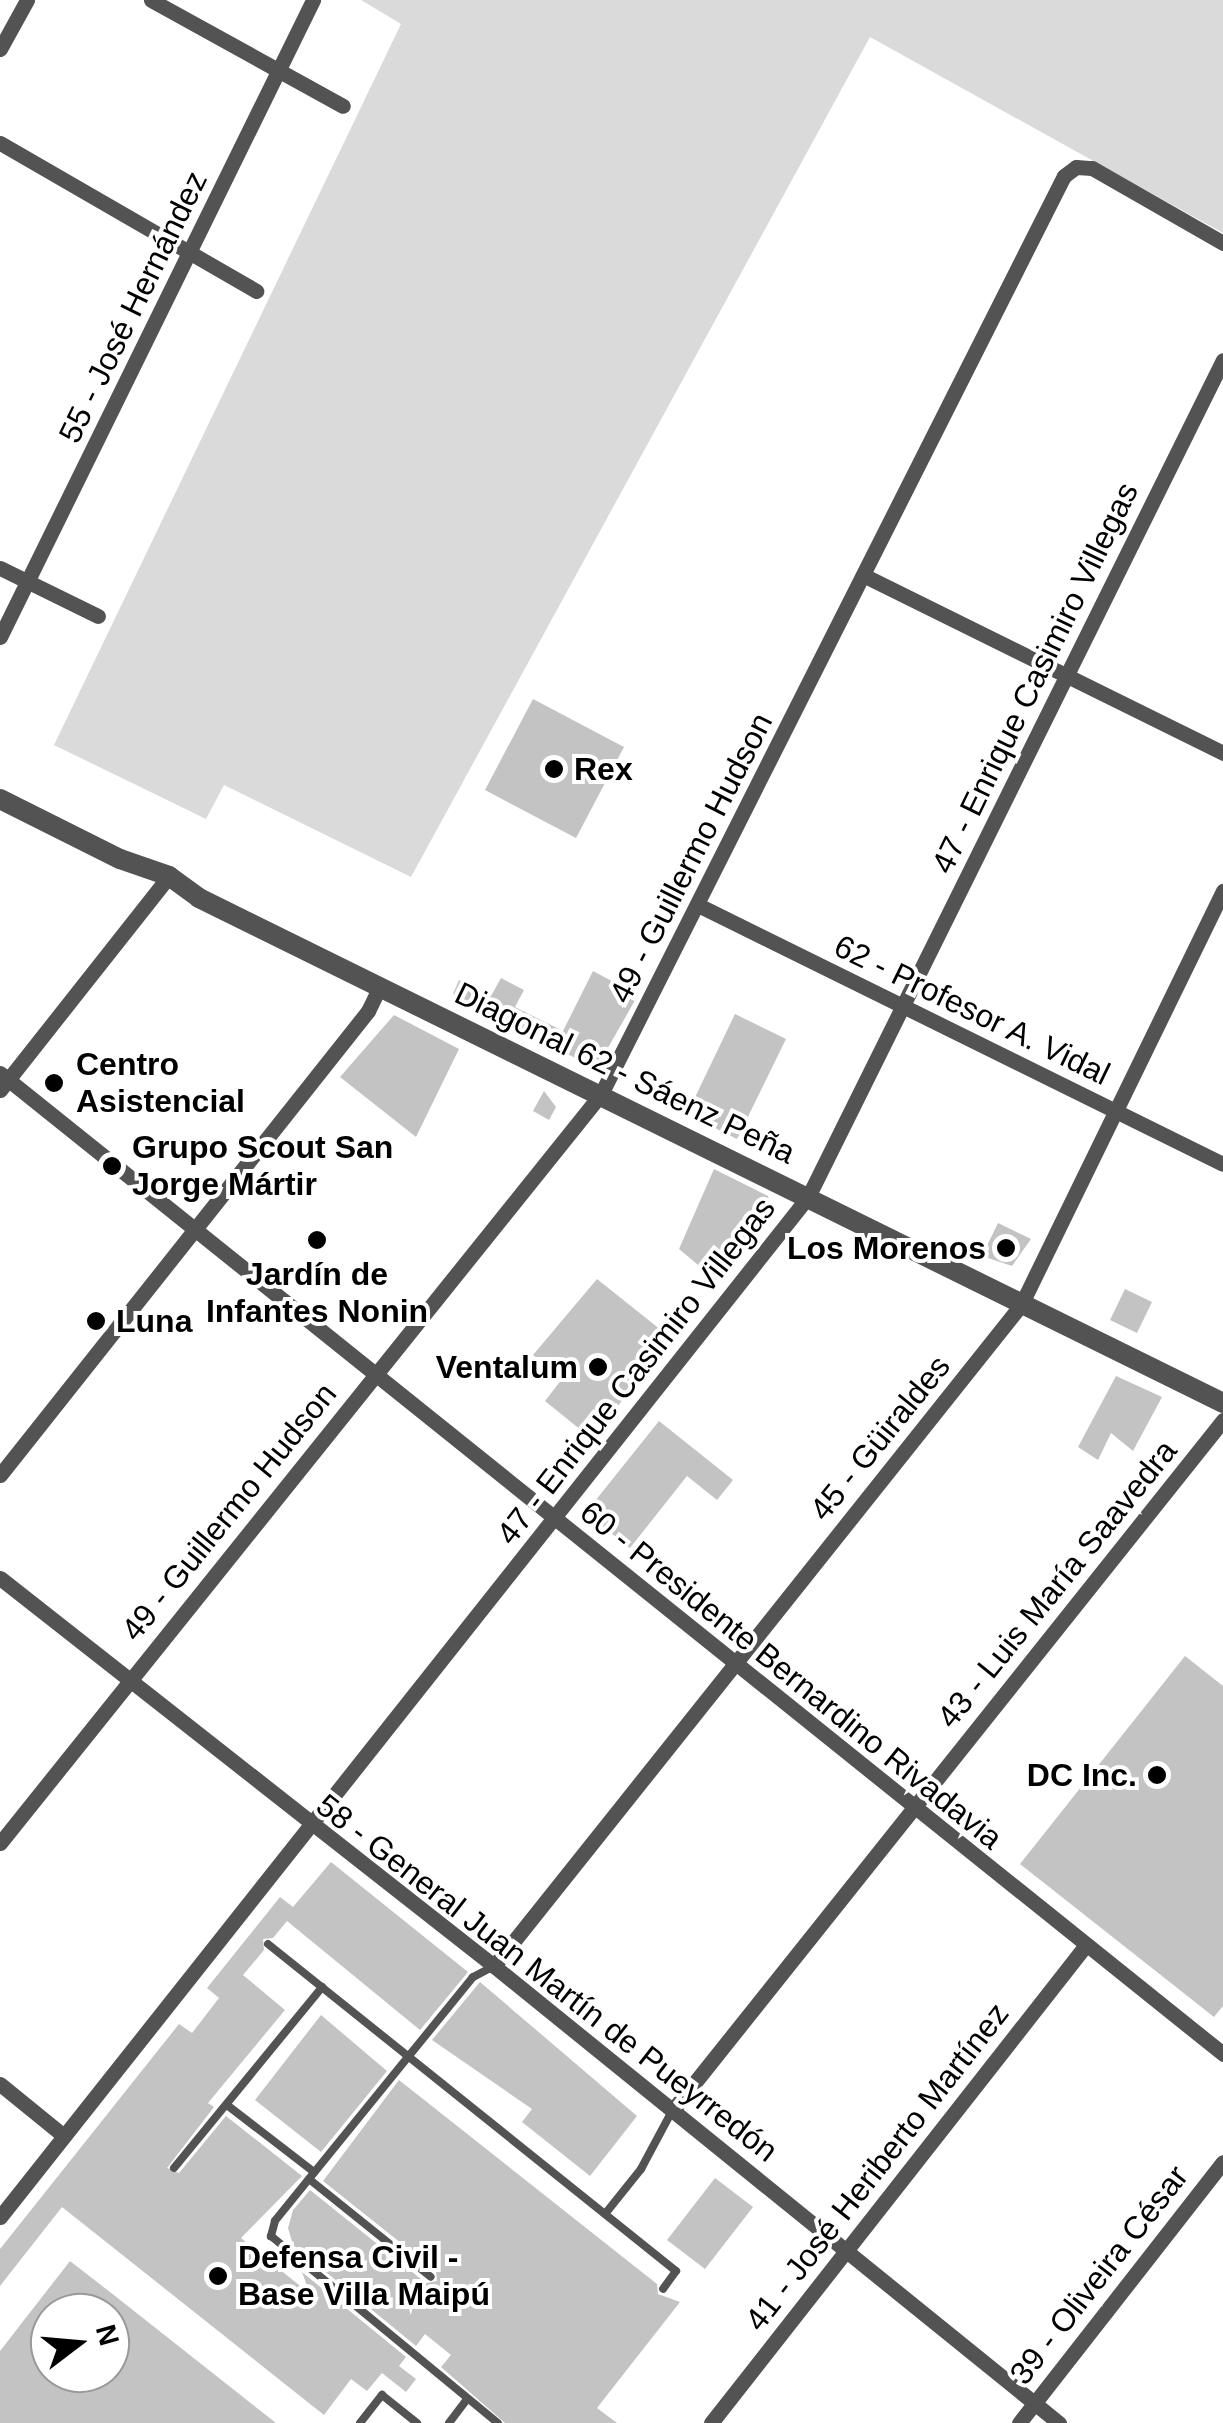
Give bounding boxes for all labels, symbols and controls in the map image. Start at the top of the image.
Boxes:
street label: 55 - José Hernández [51,165,215,449]
street label: 47 - Enrique Casimiro Villegas [924,476,1146,880]
street label: 49 - Guillermo Hudson [601,707,781,1009]
place label: Rex [574,750,633,788]
marker: Rex [543,758,565,780]
street label: 62 - Profesor A. Vidal [827,926,1117,1094]
street label: Diagonal 62 - Sáenz Peña [449,974,801,1172]
place label: Centro Asistencial [76,1046,245,1121]
marker: Centro Asistencial [41,1070,67,1096]
place label: Grupo Scout San Jorge Mártir [132,1129,393,1204]
marker: Grupo Scout San Jorge Mártir [101,1155,123,1177]
street label: 47 - Enrique Casimiro Villegas [489,1190,783,1552]
marker: Jardín de Infantes Nonin [306,1229,328,1251]
place label: Los Morenos [787,1229,986,1267]
marker: Los Morenos [995,1237,1017,1259]
place label: Jardín de Infantes Nonin [206,1256,428,1331]
place label: Luna [116,1302,192,1340]
marker: Luna [85,1310,107,1332]
place label: Ventalum [436,1348,578,1386]
street label: 45 - Güiraldes [802,1348,958,1528]
marker: Ventalum [587,1356,609,1378]
street label: 49 - Guillermo Hudson [113,1376,345,1648]
street label: 43 - Luis María Saavedra [929,1432,1185,1736]
street label: 60 - Presidente Bernardino Rivadavia [572,1493,1010,1857]
place label: DC Inc. [1027,1756,1137,1794]
marker: DC Inc. [1146,1764,1168,1786]
street label: 58 - General Juan Martín de Pueyrredón [309,1786,785,2170]
street label: 41 - José Heriberto Martínez [737,1995,1017,2339]
street label: 39 - Oliveira César [1002,2158,1196,2392]
place label: Defensa Civil - Base Villa Maipú [238,2239,490,2314]
marker: Defensa Civil - Base Villa Maipú [207,2265,229,2287]
north arrow [30,2293,130,2393]
text: N [90,2321,125,2349]

